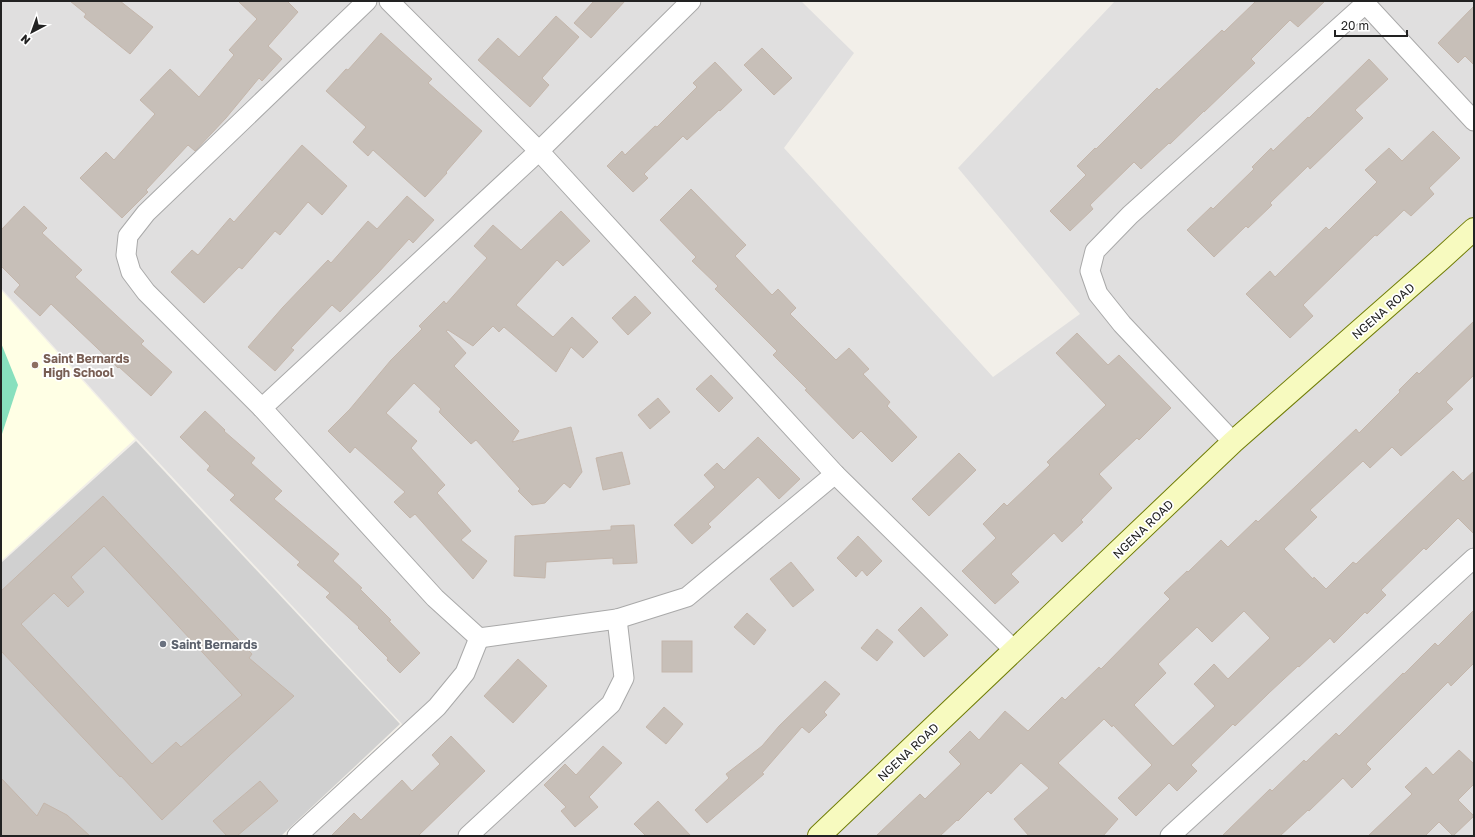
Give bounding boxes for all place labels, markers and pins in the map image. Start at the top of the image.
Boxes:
place label: Saint Bernards High School [43,351,130,380]
marker: Saint Bernards High School [30,360,40,370]
place label: Saint Bernards [171,637,258,652]
marker: Saint Bernards [158,639,168,649]

